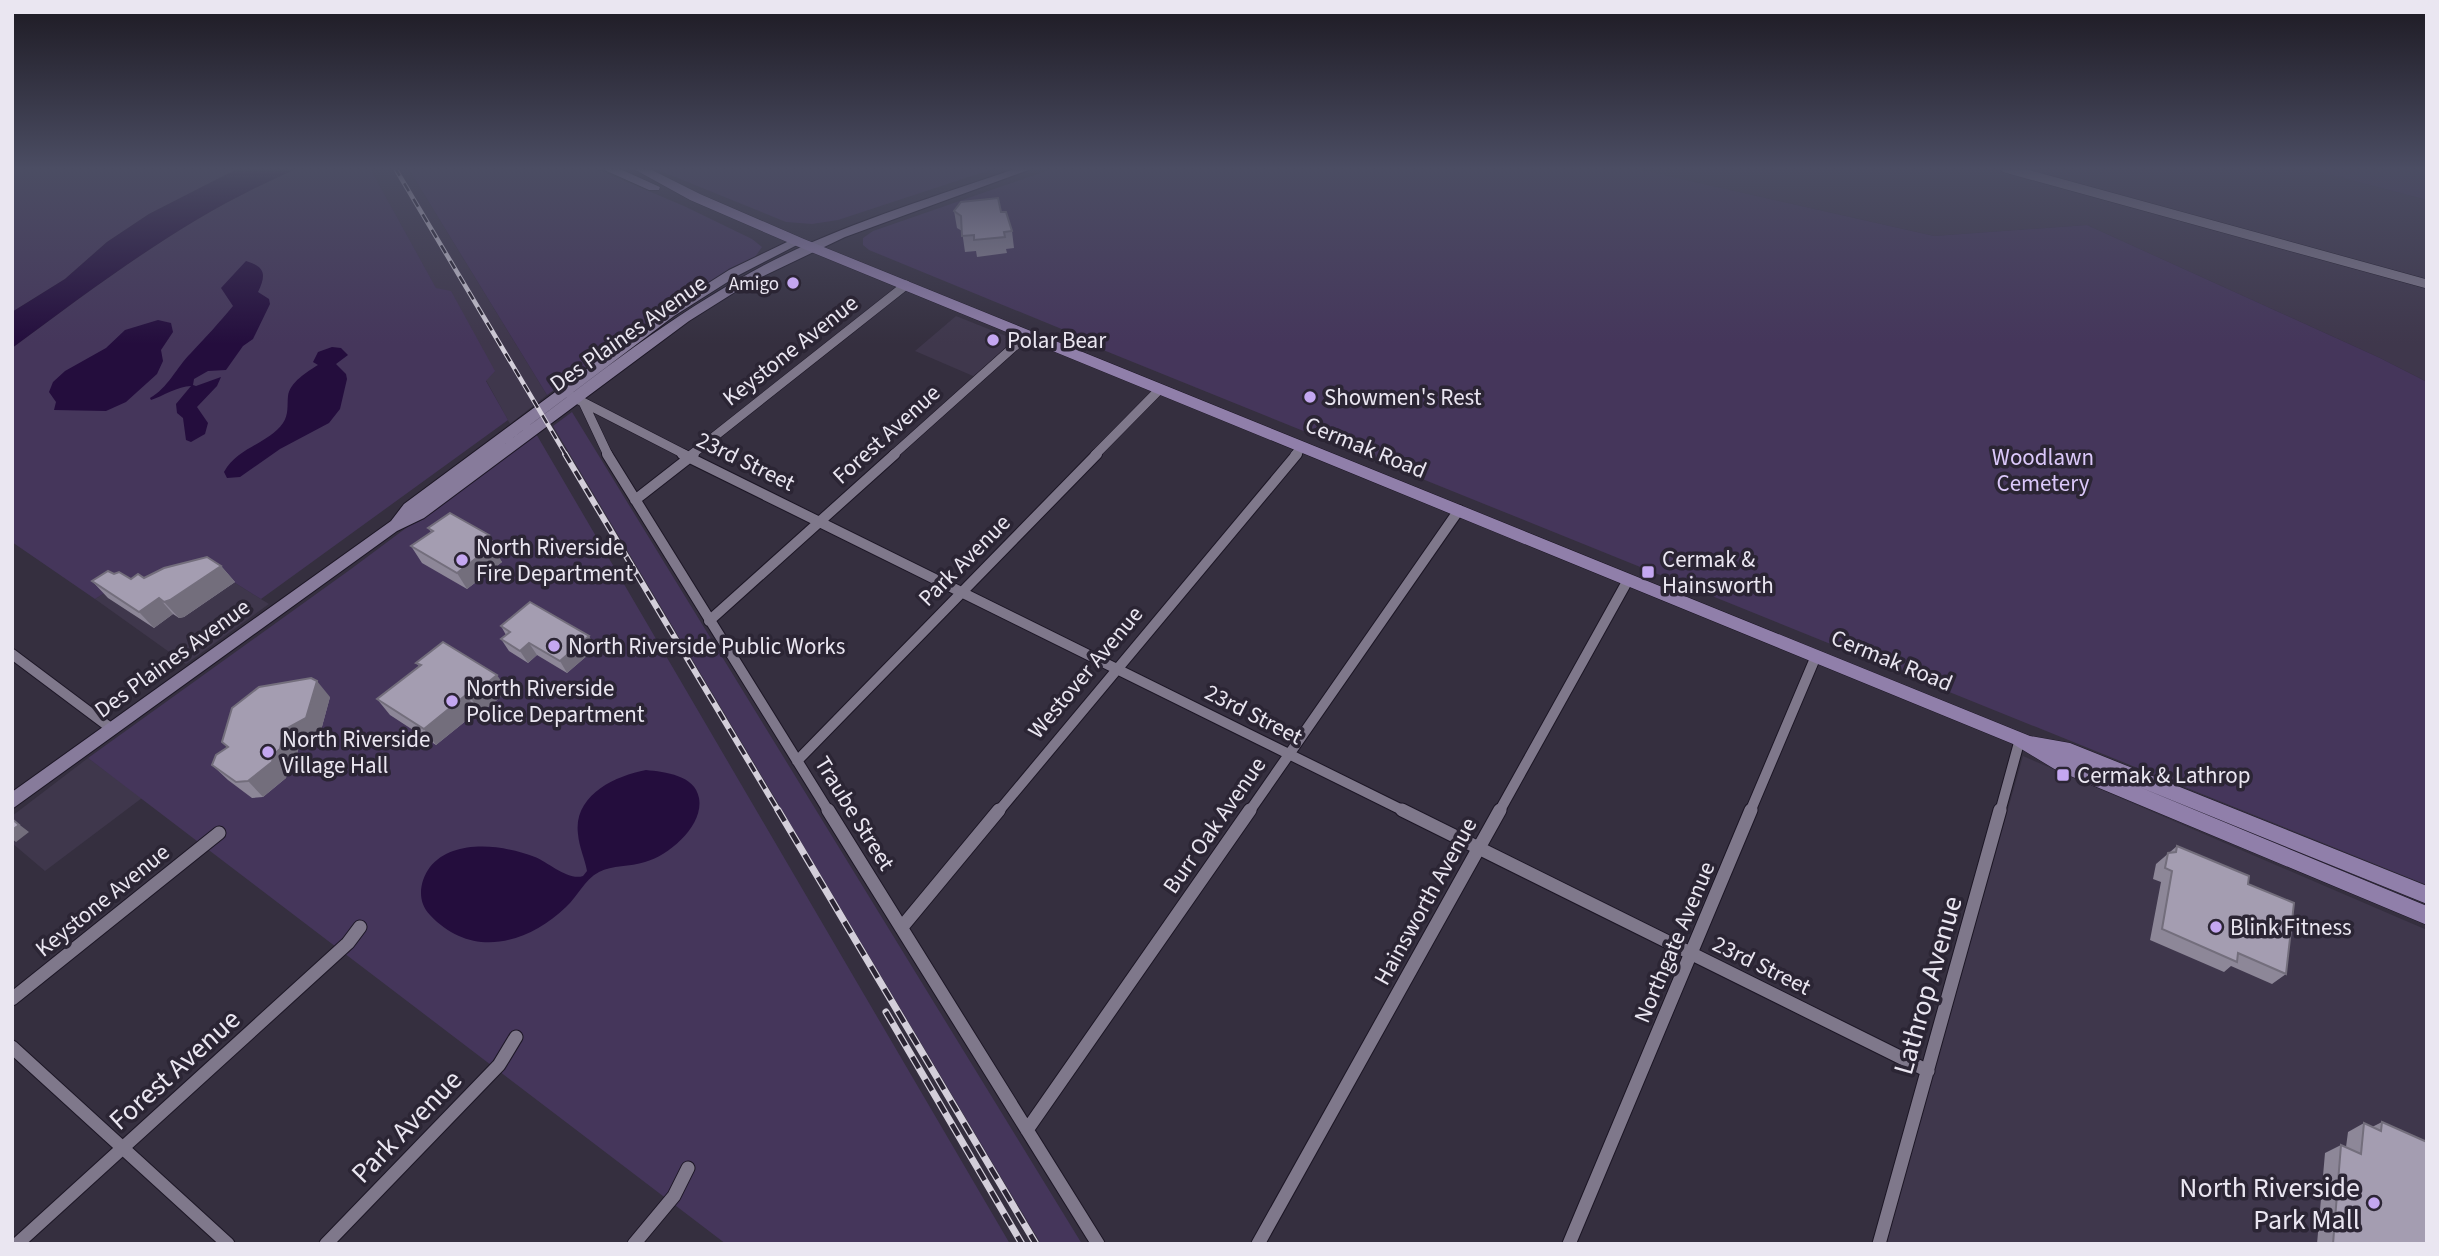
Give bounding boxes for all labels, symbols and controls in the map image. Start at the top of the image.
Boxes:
street label: Des Plaines Avenue [543,267,714,400]
place label: Amigo [729,271,779,298]
marker: Amigo [785,275,801,291]
street label: Keystone Avenue [716,287,865,414]
place label: Polar Bear [1007,324,1107,357]
marker: Polar Bear [985,332,1001,348]
street label: Forest Avenue [825,377,948,492]
place label: Showmen's Rest [1324,381,1482,414]
marker: Showmen's Rest [1302,389,1318,405]
street label: Cermak Road [1300,408,1432,487]
street label: 23rd Street [691,423,801,500]
park label: Woodlawn Cemetery [1992,441,2094,500]
street label: Park Avenue [911,507,1018,614]
place label: North Riverside Fire Department [476,531,633,590]
place label: Cermak & Hainsworth [1662,543,1774,602]
marker: North Riverside Fire Department [454,552,470,568]
marker: Cermak & Hainsworth [1640,564,1656,580]
street label: Des Plaines Avenue [88,591,257,726]
street label: Westover Avenue [1020,599,1151,746]
street label: Cermak Road [1826,621,1958,700]
place label: North Riverside Public Works [568,630,845,663]
marker: North Riverside Public Works [546,638,562,654]
place label: North Riverside Police Department [466,672,645,731]
street label: 23rd Street [1199,676,1309,753]
marker: North Riverside Police Department [444,693,460,709]
place label: North Riverside Village Hall [282,723,430,782]
marker: North Riverside Village Hall [260,744,276,760]
street label: Traube Street [806,750,903,877]
street label: Burr Oak Avenue [1155,750,1274,900]
place label: Cermak & Lathrop [2077,759,2251,792]
marker: Cermak & Lathrop [2055,767,2071,783]
street label: Hainsworth Avenue [1366,811,1485,991]
street label: Keystone Avenue [28,836,176,965]
street label: Northgate Avenue [1626,856,1723,1028]
street label: Lathrop Avenue [1883,891,1973,1079]
place label: Blink Fitness [2230,911,2352,944]
marker: Blink Fitness [2208,919,2224,935]
street label: 23rd Street [1707,927,1817,1004]
street label: Forest Avenue [100,1000,249,1140]
street label: Park Avenue [342,1061,471,1192]
place label: North Riverside Park Mall [2179,1168,2360,1240]
marker: North Riverside Park Mall [2366,1195,2382,1211]

